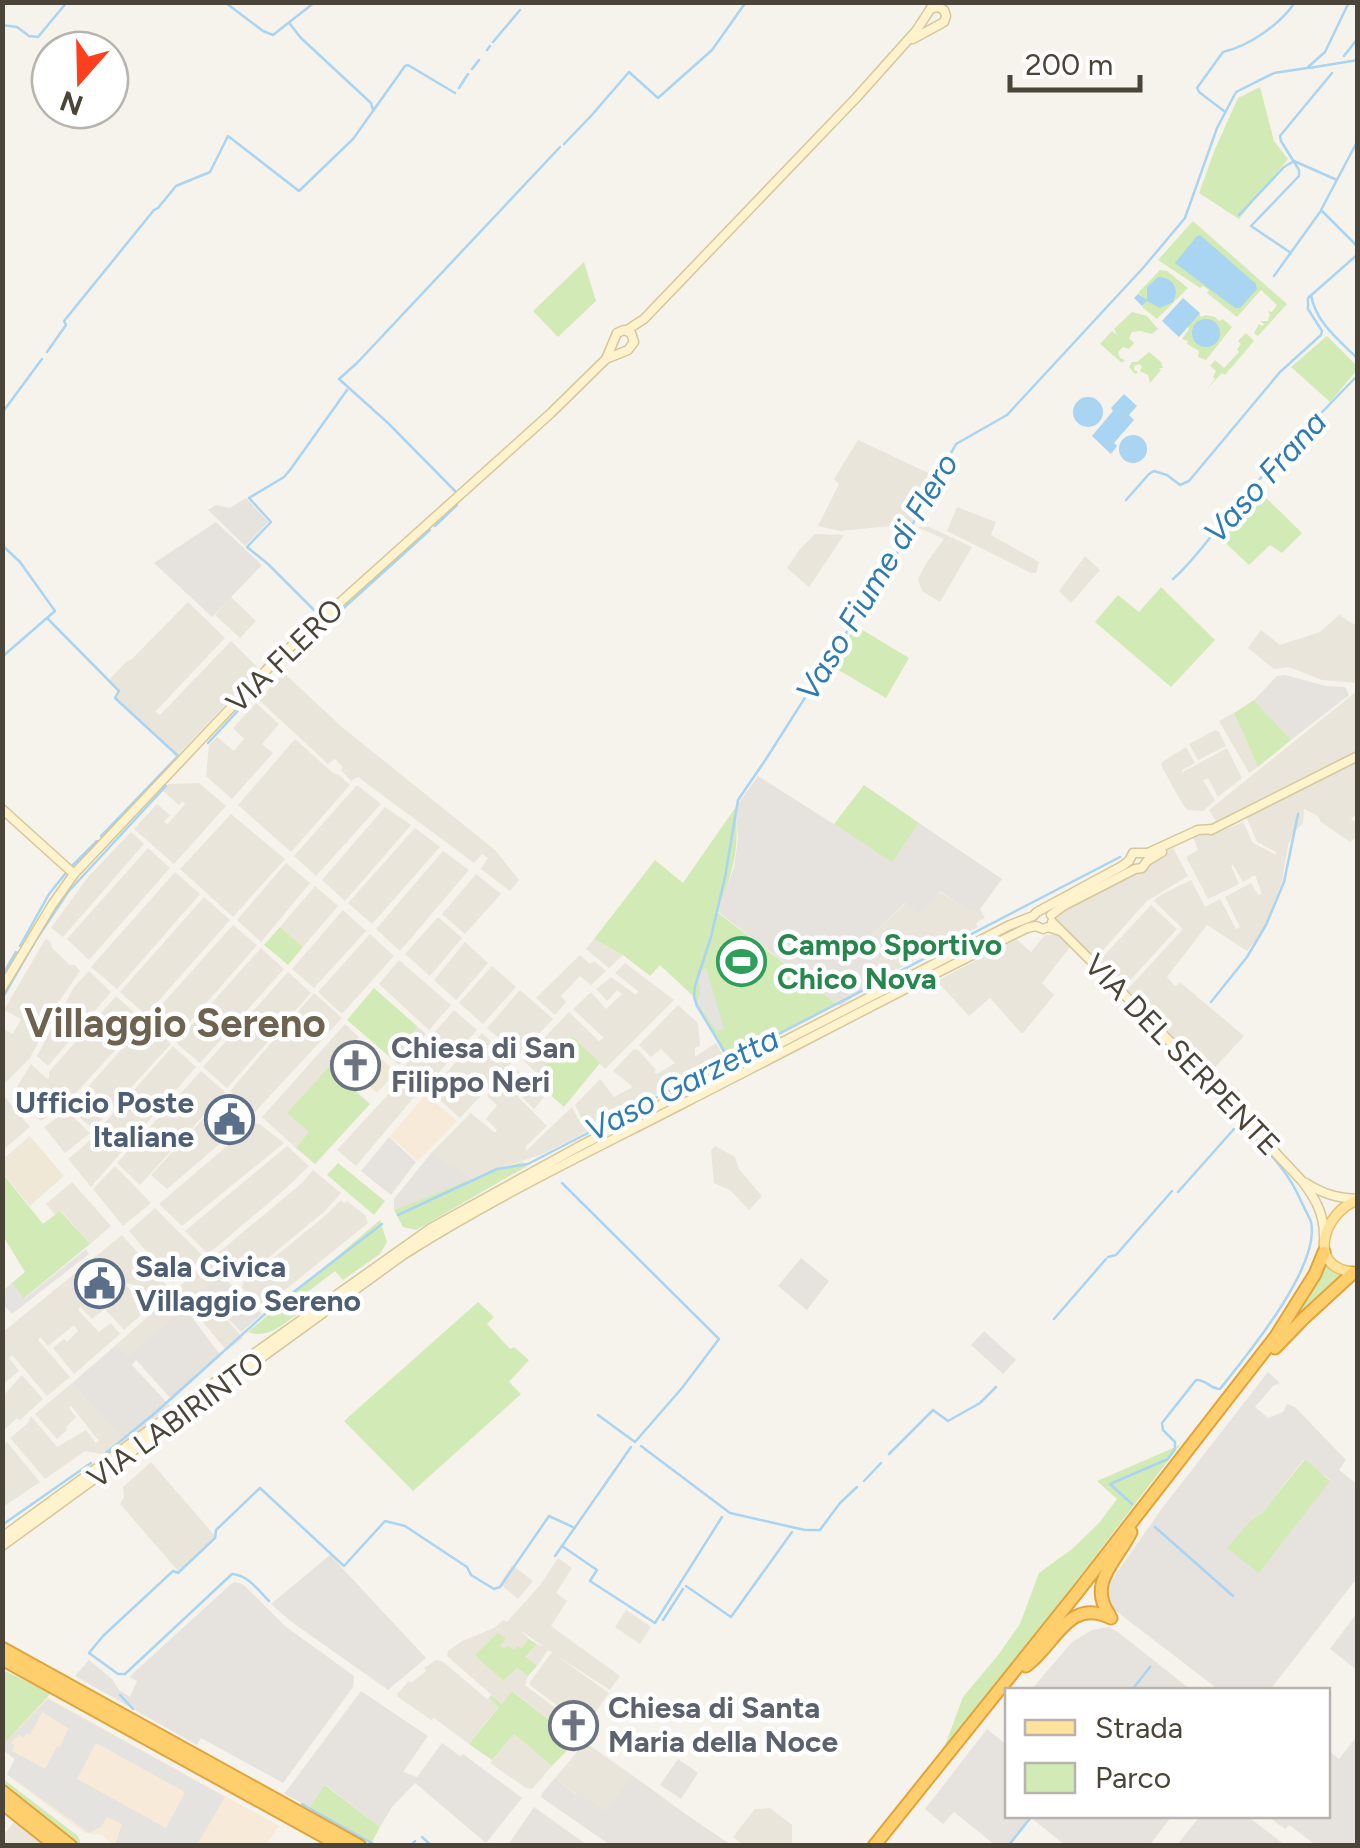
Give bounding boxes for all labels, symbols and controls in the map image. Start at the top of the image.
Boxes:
north arrow [30,30,130,130]
scale bar [1010,30,1140,92]
text: 200 m [1025,46,1113,83]
text: N [55,84,87,123]
water label: Vaso Frana [1196,403,1334,551]
water label: Vaso Fiume di Flero [788,446,966,708]
street label: VIA FLERO [218,591,351,720]
place label: Campo Sportivo Chico Nova [777,926,1002,997]
sports icon: Campo Sportivo Chico Nova [716,936,768,988]
street label: VIA DEL SERPENTE [1077,946,1288,1163]
district label: Villaggio Sereno [24,999,326,1047]
water label: Vaso Garzetta [579,1019,785,1149]
place label: Chiesa di San Filippo Neri [391,1029,576,1100]
church icon: Chiesa di San Filippo Neri [330,1039,382,1091]
place label: Ufficio Poste Italiane [15,1084,194,1155]
public building icon: Ufficio Poste Italiane [203,1094,255,1146]
place label: Sala Civica Villaggio Sereno [135,1248,361,1319]
public building icon: Sala Civica Villaggio Sereno [74,1258,126,1310]
street label: VIA LABIRINTO [80,1343,271,1496]
legend [1005,1688,1330,1818]
place label: Chiesa di Santa Maria della Noce [608,1689,838,1760]
church icon: Chiesa di Santa Maria della Noce [547,1699,599,1751]
text: Strada [1095,1709,1183,1746]
text: Parco [1095,1759,1171,1796]

